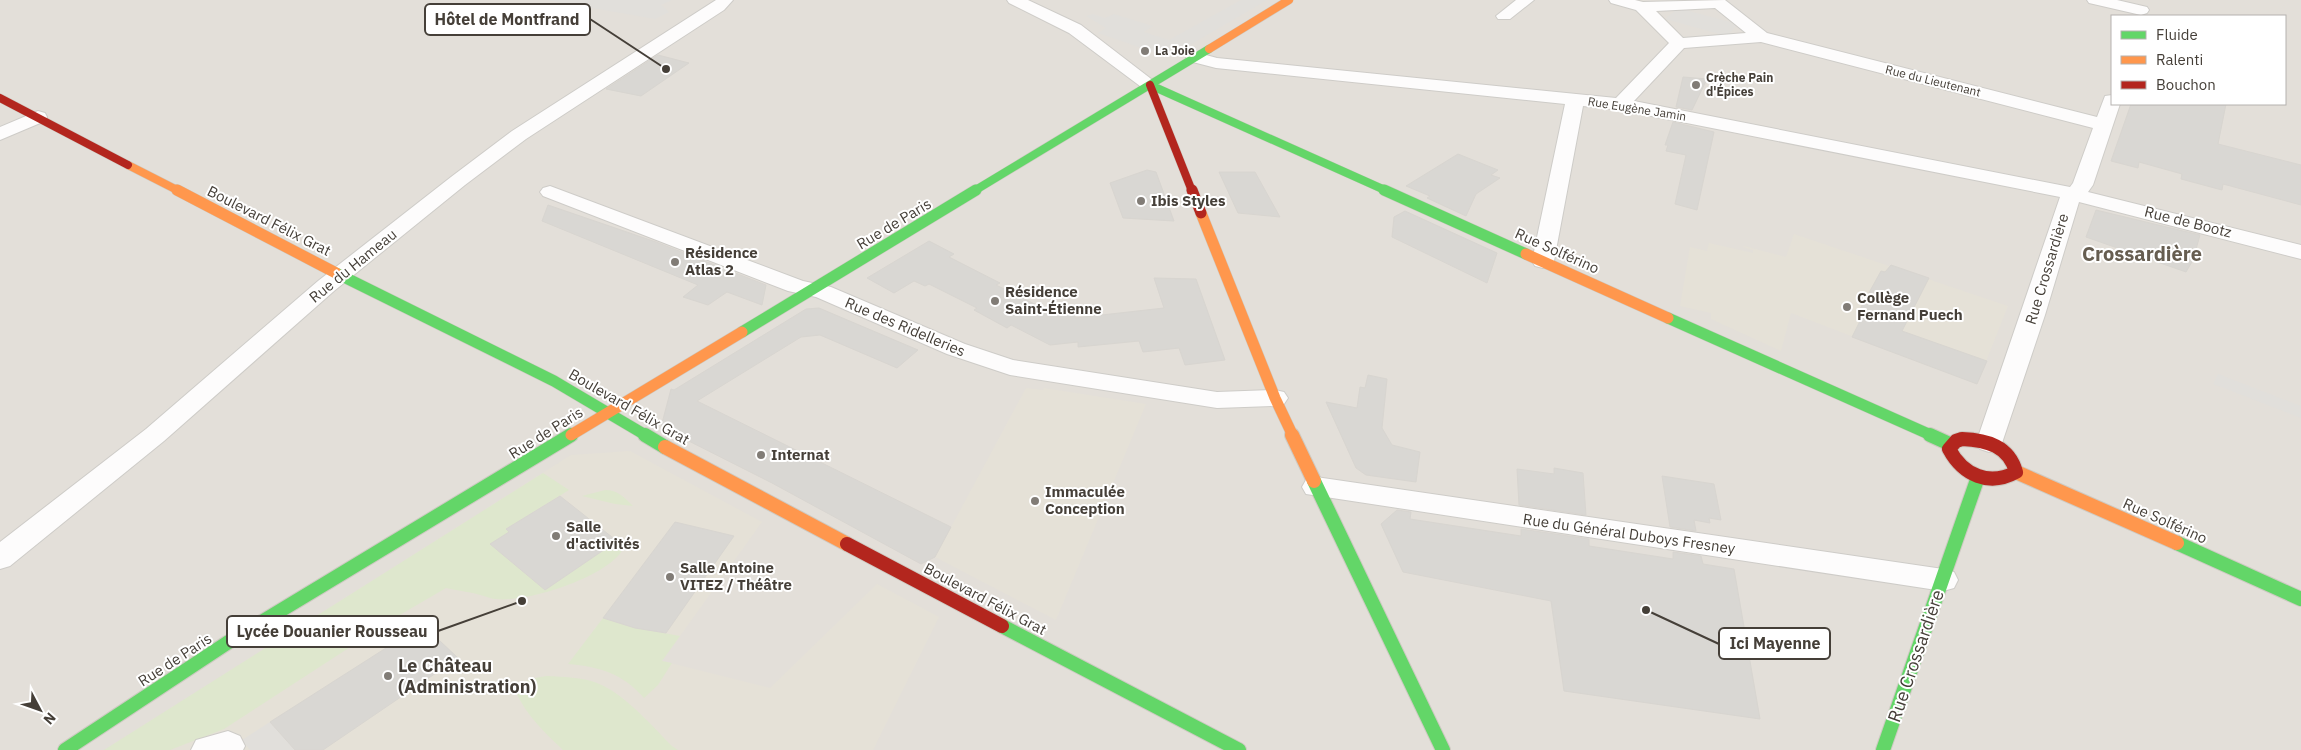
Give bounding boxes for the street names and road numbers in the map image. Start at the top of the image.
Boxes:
street label: Rue du Lieutenant [1884,61,1982,100]
street label: Rue Eugène Jamin [1587,93,1687,124]
street label: Boulevard Félix Grat [204,181,334,260]
street label: Rue de Paris [853,194,935,253]
street label: Rue de Bootz [2143,202,2234,242]
street label: Rue Crossardière [2021,211,2072,327]
street label: Rue Solférino [1512,223,1602,278]
street label: Rue du Hameau [305,225,400,307]
street label: Rue des Ridelleries [842,293,968,361]
street label: Boulevard Félix Grat [566,364,693,449]
street label: Rue de Paris [505,402,586,463]
street label: Rue Solférino [2120,493,2210,548]
street label: Rue du Général Duboys Fresney [1522,509,1737,558]
street label: Boulevard Félix Grat [921,558,1050,639]
street label: Rue Crossardière [1882,587,1949,725]
street label: Rue de Paris [134,629,215,690]

